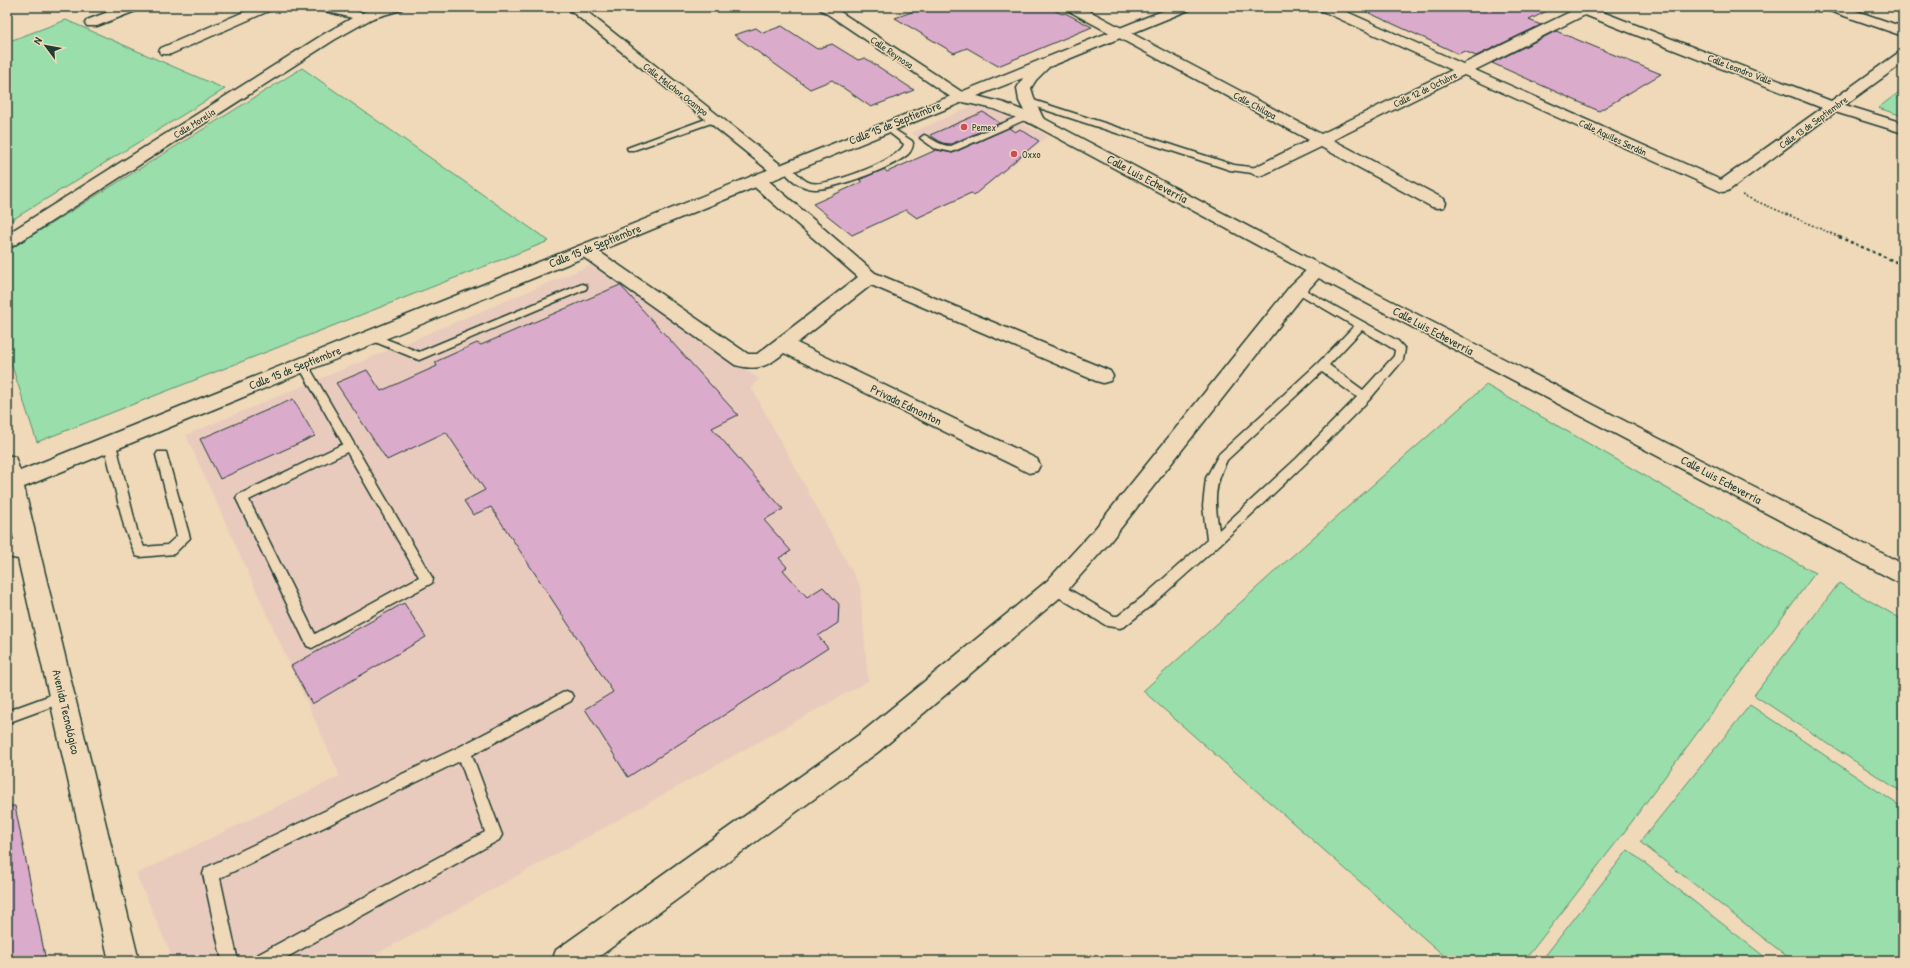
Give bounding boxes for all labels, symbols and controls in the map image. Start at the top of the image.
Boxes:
north arrow [26,26,66,66]
street label: Calle Reynosa [868,33,916,72]
text: N [30,34,45,47]
street label: Calle Leandro Valle [1706,51,1774,88]
street label: Calle Melchor Ocampo [640,60,711,119]
street label: Calle 12 de Octubre [1391,68,1459,111]
street label: Calle Chilapa [1231,89,1278,122]
street label: Calle 13 de Septiembre [1776,93,1850,152]
street label: Calle 15 de Septiembre [846,96,944,149]
street label: Calle Morelia [171,106,218,141]
street label: Calle Aquiles Serdán [1577,116,1649,159]
place label: Pemex [972,121,997,134]
marker: Pemex [959,122,969,132]
place label: Oxxo [1022,148,1041,161]
marker: Oxxo [1009,149,1019,159]
street label: Calle Luis Echeverría [1104,150,1191,207]
street label: Calle 15 de Septiembre [546,219,644,272]
street label: Calle Luis Echeverría [1390,302,1477,359]
street label: Calle 15 de Septiembre [246,341,344,394]
street label: Privada Edmonton [868,380,945,429]
street label: Calle Luis Echeverría [1678,451,1765,508]
street label: Avenida Tecnológico [48,668,85,756]

